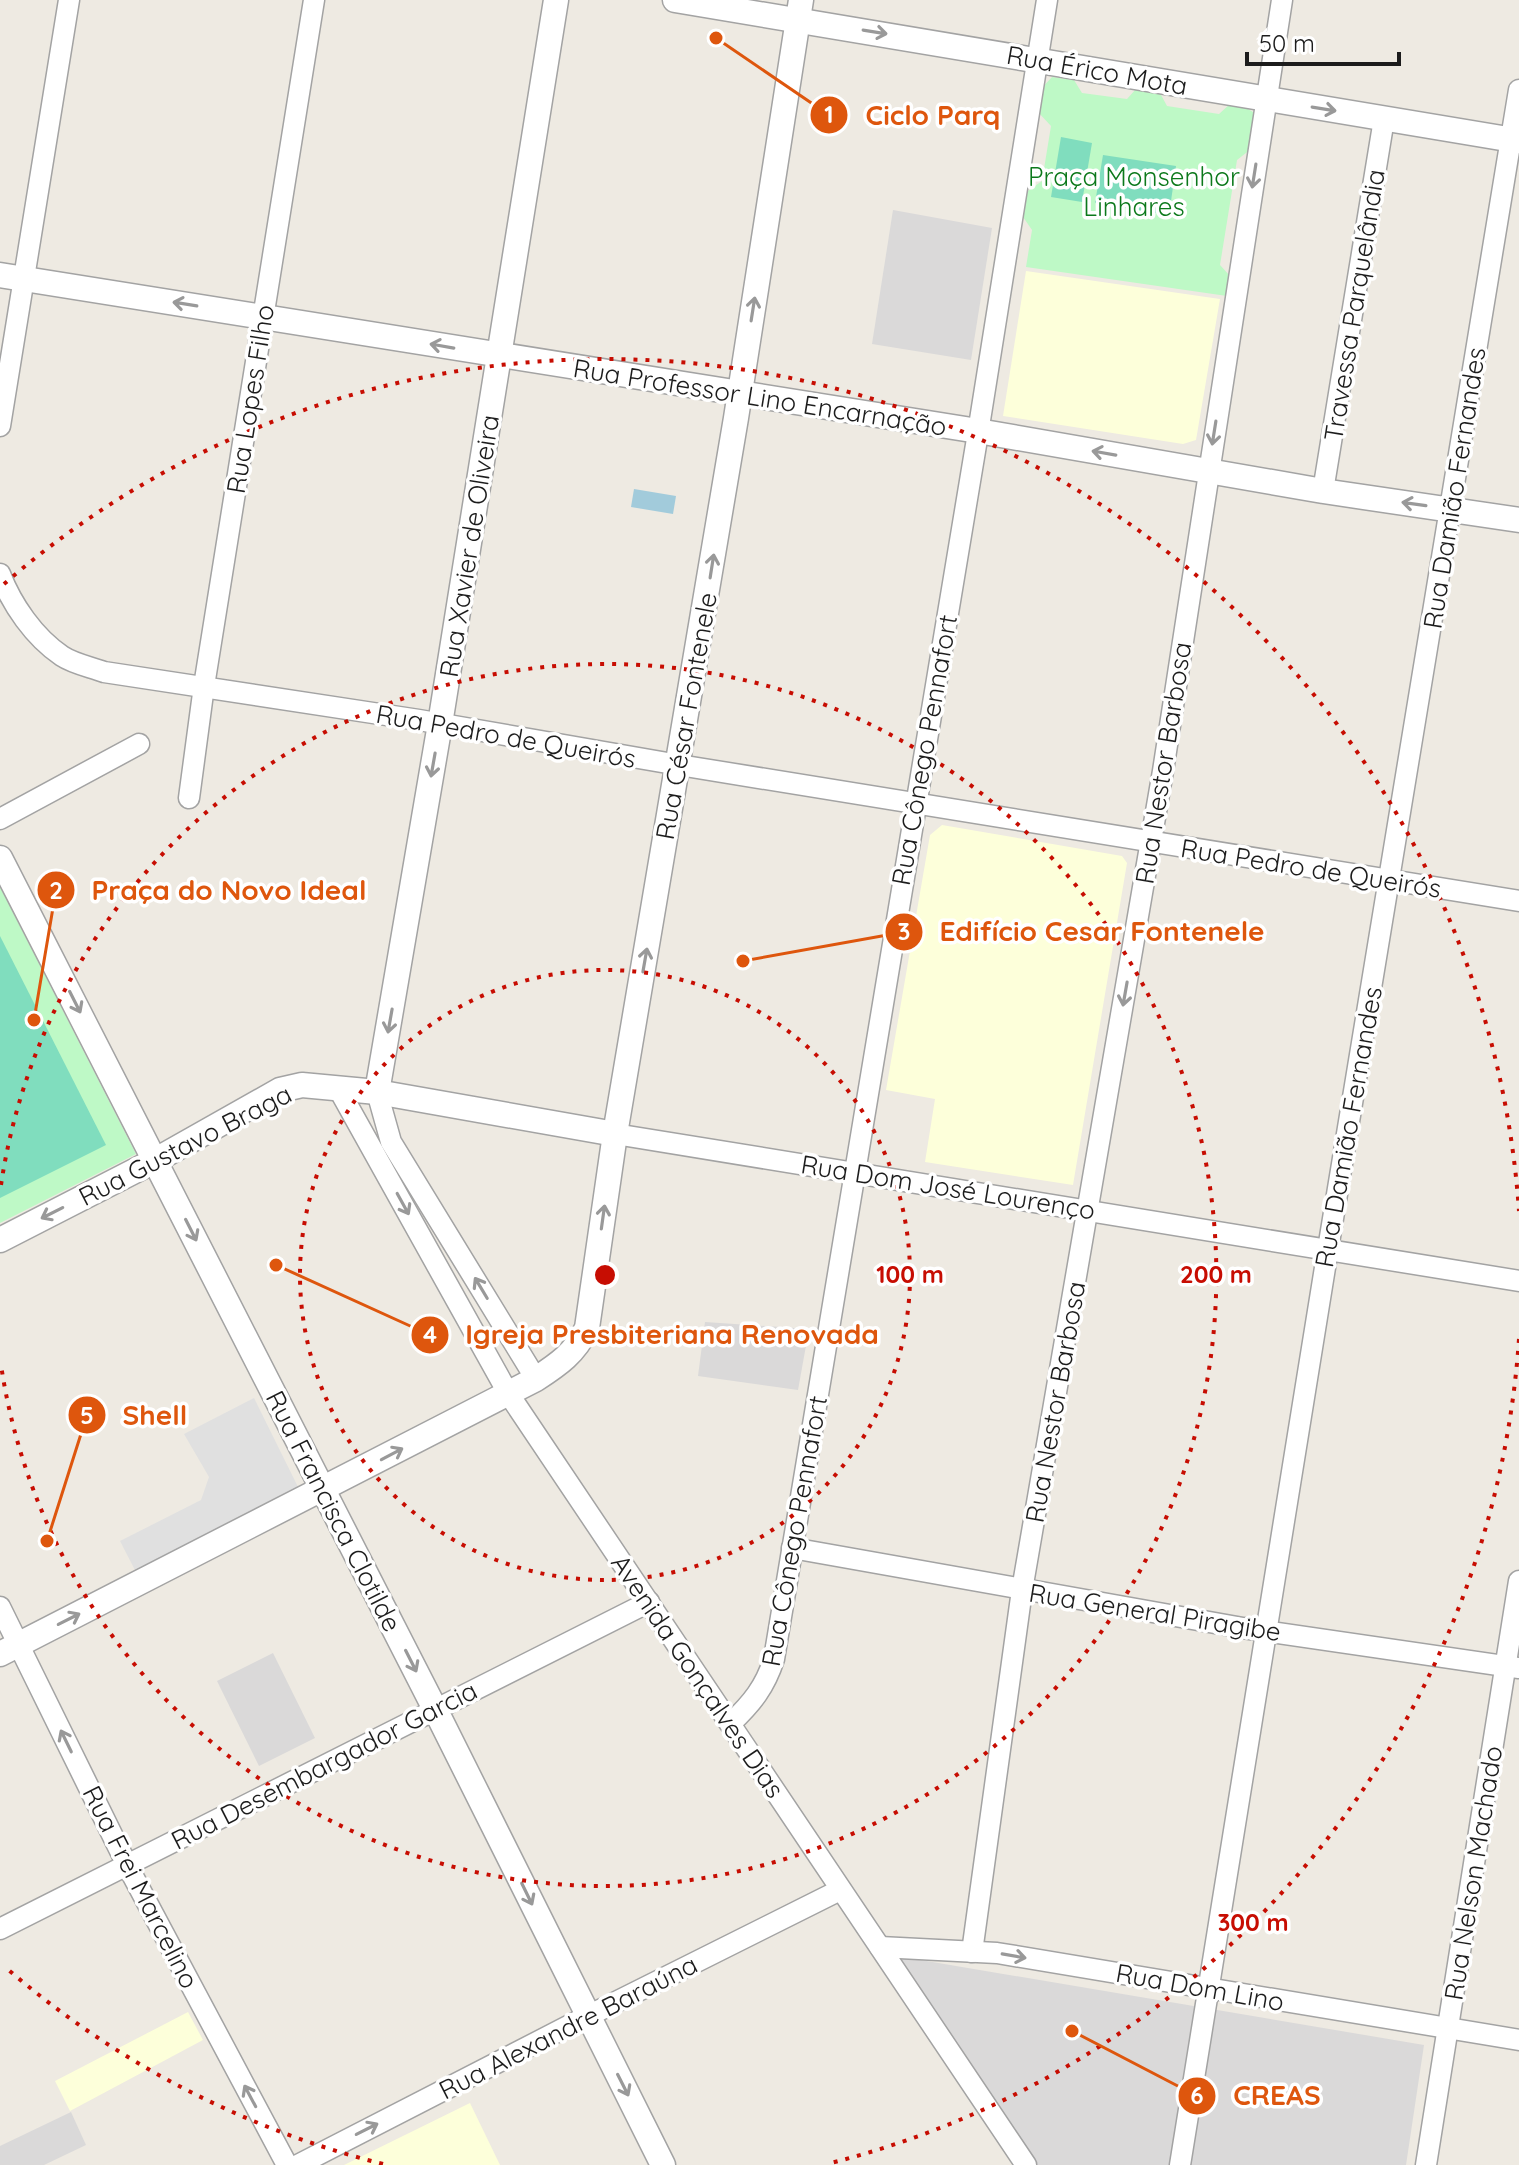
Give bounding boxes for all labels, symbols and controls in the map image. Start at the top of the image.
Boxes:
scale bar [1247,16,1399,66]
one-way arrow [861,26,887,41]
text: 50 m [1259,28,1315,58]
street label: Rua Érico Mota [1004,38,1190,102]
callout: Ciclo Parq [809,89,1016,141]
text: Ciclo Parq [866,97,1000,132]
text: 1 [824,99,834,129]
one-way arrow [1311,102,1336,117]
park label: Praça Monsenhor Linhares [1028,160,1240,223]
one-way arrow [1246,163,1261,189]
street label: Travessa Parquelândia [1316,167,1392,443]
one-way arrow [173,296,198,311]
one-way arrow [746,297,761,322]
street label: Rua Lopes Filho [219,302,281,496]
one-way arrow [429,338,455,353]
street label: Rua Damião Fernandes [1415,345,1493,631]
street label: Rua Professor Lino Encarnação [571,351,949,443]
street label: Rua Xavier de Oliveira [432,412,506,680]
one-way arrow [1206,420,1221,446]
one-way arrow [1092,445,1117,460]
one-way arrow [1402,496,1427,511]
one-way arrow [705,553,720,579]
street label: Rua César Fontenele [648,590,724,842]
street label: Rua Cônego Pennafort [884,612,964,888]
street label: Rua Nestor Barbosa [1128,640,1198,886]
street label: Rua Pedro de Queirós [373,697,639,775]
one-way arrow [425,752,440,777]
street label: Rua Pedro de Queirós [1178,831,1444,905]
callout: Praça do Novo Ideal [36,864,383,916]
text: Praça do Novo Ideal [91,872,367,907]
text: 2 [49,875,63,905]
callout: Edifício Cesar Fontenele [884,906,1281,958]
text: Edifício Cesar Fontenele [939,913,1265,948]
text: 3 [898,916,910,946]
one-way arrow [638,948,653,973]
one-way arrow [1116,981,1131,1006]
street label: Rua Damião Fernandes [1307,984,1389,1270]
one-way arrow [67,990,83,1014]
one-way arrow [381,1008,396,1033]
street label: Rua Gustavo Braga [73,1077,297,1213]
street label: Rua Dom José Lourenço [799,1147,1097,1227]
one-way arrow [396,1192,412,1216]
one-way arrow [596,1204,611,1230]
one-way arrow [40,1206,64,1222]
one-way arrow [184,1217,200,1241]
text: 100 m [876,1259,944,1289]
text: 200 m [1180,1259,1252,1289]
centre of rings [591,1261,619,1289]
one-way arrow [472,1277,488,1300]
street label: Rua Nestor Barbosa [1018,1279,1092,1525]
callout: Igreja Presbiteriana Renovada [410,1309,895,1361]
text: Igreja Presbiteriana Renovada [465,1316,879,1351]
text: 4 [423,1319,437,1349]
street label: Rua Francisca Clotilde [259,1385,409,1637]
callout: Shell [67,1389,204,1441]
street label: Rua Cônego Pennafort [754,1393,834,1669]
text: Shell [123,1397,187,1432]
text: 5 [80,1400,94,1430]
one-way arrow [380,1445,403,1461]
street label: Avenida Gonçalves Dias [604,1548,792,1804]
street label: Rua General Piragibe [1027,1576,1283,1648]
one-way arrow [57,1610,81,1626]
one-way arrow [403,1649,419,1673]
street label: Rua Desembargador Garcia [165,1673,483,1857]
one-way arrow [58,1729,74,1753]
street label: Rua Nelson Machado [1437,1743,1509,2003]
street label: Rua Frei Marcelino [76,1780,206,1994]
one-way arrow [520,1881,535,1905]
text: 300 m [1217,1907,1289,1937]
street label: Rua Alexandre Baraúna [433,1947,703,2107]
one-way arrow [1001,1949,1026,1964]
street label: Rua Dom Lino [1113,1956,1287,2018]
callout: CREAS [1177,2070,1336,2122]
one-way arrow [616,2073,631,2097]
text: CREAS [1233,2077,1321,2112]
text: 6 [1190,2080,1204,2110]
one-way arrow [242,2085,257,2109]
one-way arrow [355,2121,379,2137]

